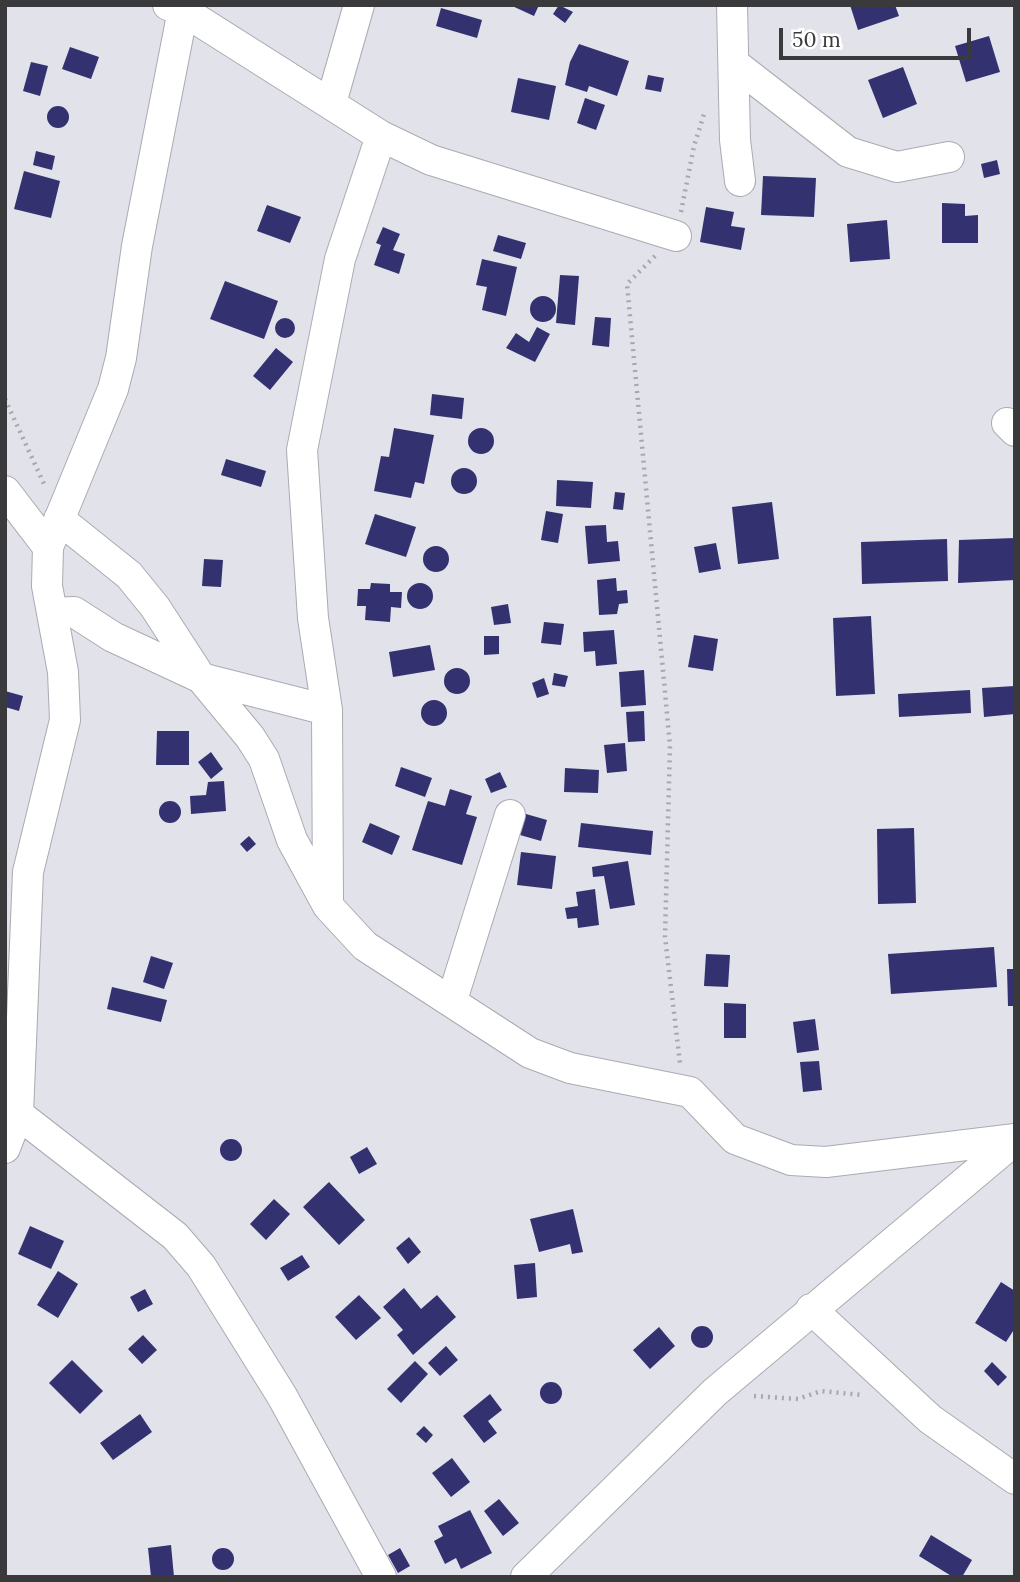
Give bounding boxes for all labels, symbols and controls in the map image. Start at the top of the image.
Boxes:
scale bar [782,14,974,58]
text: 50 m [792,26,841,53]

